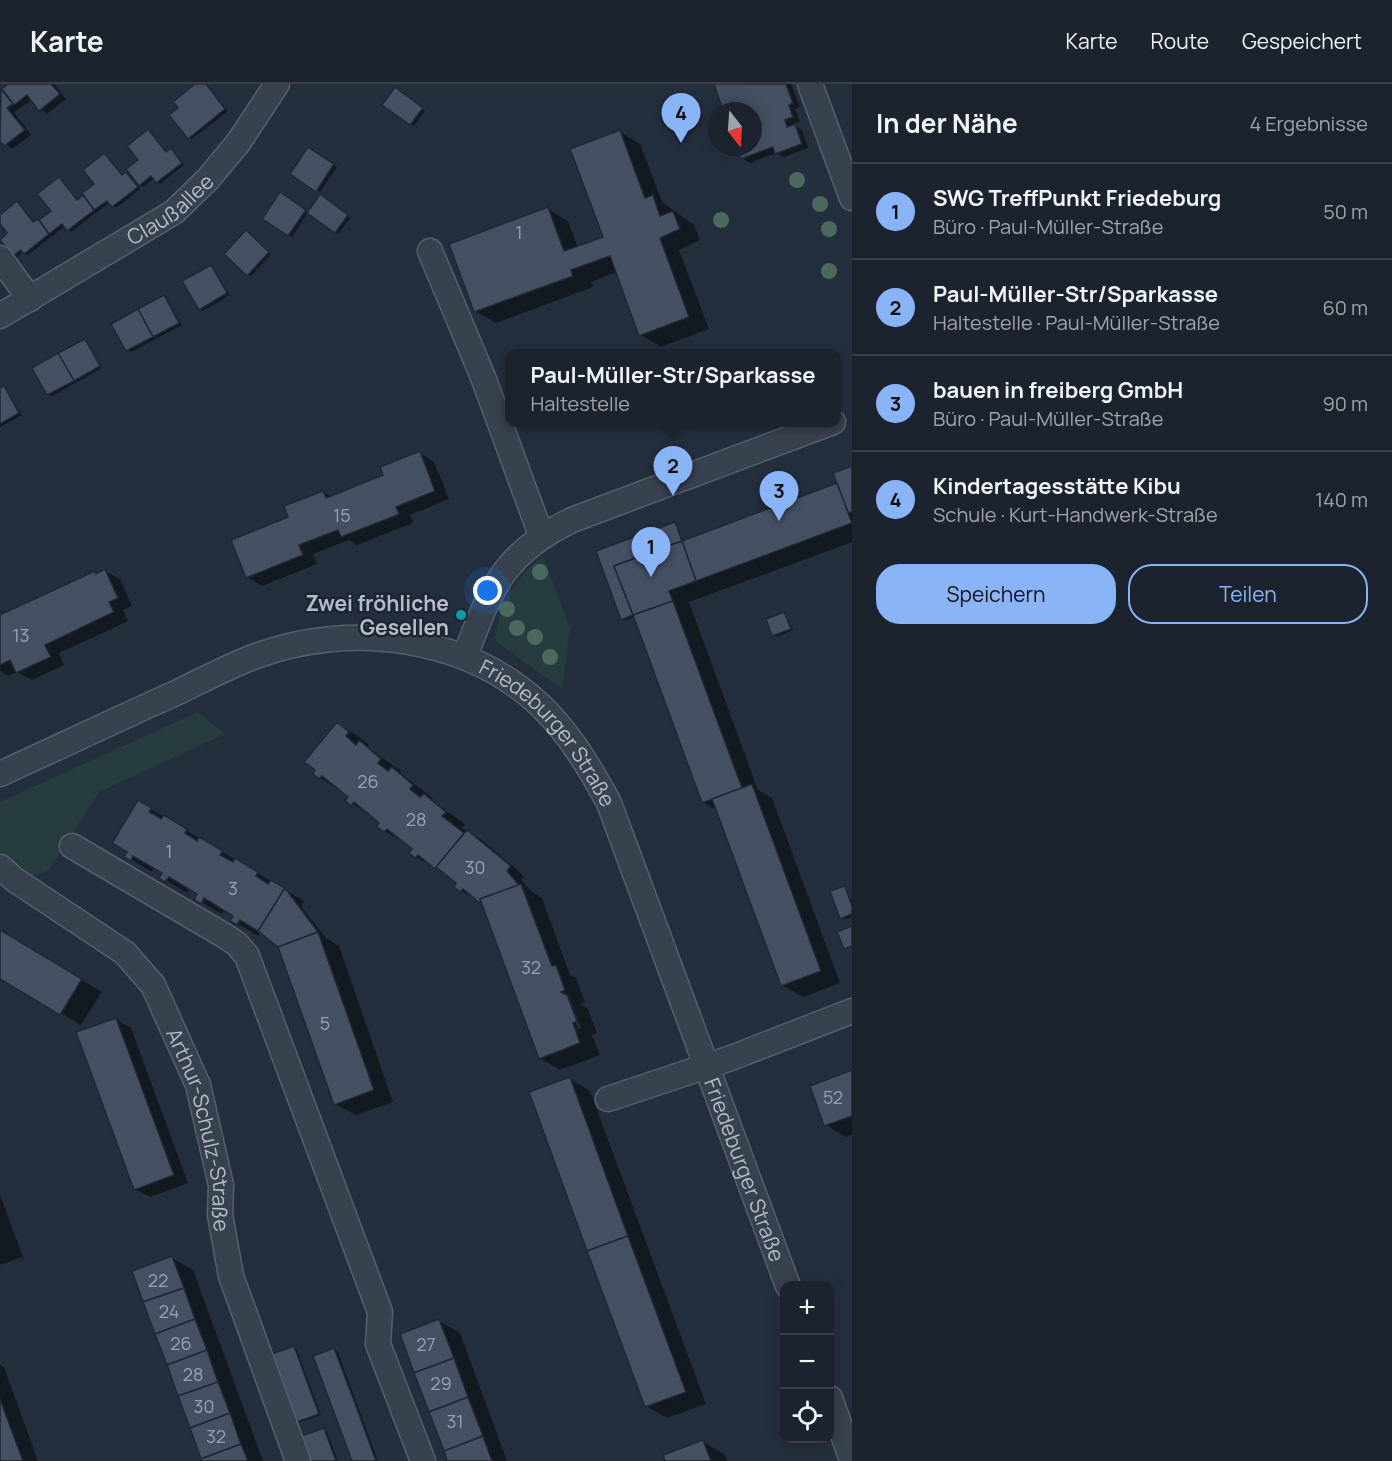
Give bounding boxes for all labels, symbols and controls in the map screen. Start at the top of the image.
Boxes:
text: Karte [30,22,104,60]
text: Karte [1066,27,1118,55]
text: Route [1151,27,1209,55]
text: Gespeichert [1242,27,1362,55]
pin: 4 [662,94,700,143]
north arrow [708,102,762,156]
text: In der Nähe [876,105,1018,141]
text: 4 Ergebnisse [1249,110,1368,137]
street label: Claußallee [121,167,219,251]
text: SWG TreffPunkt Friedeburg [933,183,1221,213]
text: 1 [891,198,900,225]
text: 50 m [1323,198,1368,225]
text: Büro · Paul-Müller-Straße [933,213,1163,240]
house number: 1 [515,220,523,244]
text: Paul-Müller-Str/Sparkasse [933,279,1218,309]
text: 2 [890,294,901,321]
text: 60 m [1322,294,1368,321]
text: Haltestelle · Paul-Müller-Straße [933,309,1220,336]
popup [505,349,841,427]
text: Paul-Müller-Str/Sparkasse [530,360,816,390]
text: bauen in freiberg GmbH [933,375,1183,405]
text: Haltestelle [530,390,630,417]
text: 3 [890,390,901,417]
text: 90 m [1322,390,1368,417]
text: Büro · Paul-Müller-Straße [933,405,1163,432]
pin: 2 [654,446,692,496]
text: Kindertagesstätte Kibu [933,471,1181,501]
pin: 3 [760,472,798,521]
text: 4 [889,486,902,513]
text: 140 m [1315,486,1368,513]
text: Schule · Kurt-Handwerk-Straße [933,501,1218,528]
house number: 15 [333,503,351,527]
pin: 1 [632,528,670,577]
button: Speichern [876,564,1116,624]
button: Teilen [1128,564,1368,624]
your location [473,576,502,605]
place label: Zwei fröhliche Gesellen [305,589,449,641]
marker: Zwei fröhliche Gesellen [454,608,468,622]
house number: 13 [13,623,29,647]
street label: Friedeburger Straße [475,652,622,811]
house number: 26 [357,769,379,793]
house number: 28 [406,807,426,831]
house number: 1 [165,839,173,863]
house number: 30 [465,855,485,879]
house number: 3 [228,876,238,900]
house number: 32 [521,955,541,979]
house number: 5 [320,1011,330,1035]
street label: Arthur-Schulz-Straße [160,1024,237,1234]
street label: Friedeburger Straße [698,1074,792,1265]
house number: 52 [823,1085,843,1109]
house number: 22 [148,1268,168,1292]
map controls [780,1281,834,1443]
button: + [780,1281,834,1335]
house number: 24 [159,1299,179,1323]
house number: 26 [170,1331,192,1355]
house number: 27 [416,1332,436,1356]
button: − [780,1335,834,1389]
house number: 28 [183,1362,203,1386]
house number: 29 [430,1371,452,1395]
button: locate [780,1389,834,1443]
house number: 30 [194,1394,214,1418]
house number: 31 [447,1409,463,1433]
house number: 32 [206,1424,226,1448]

